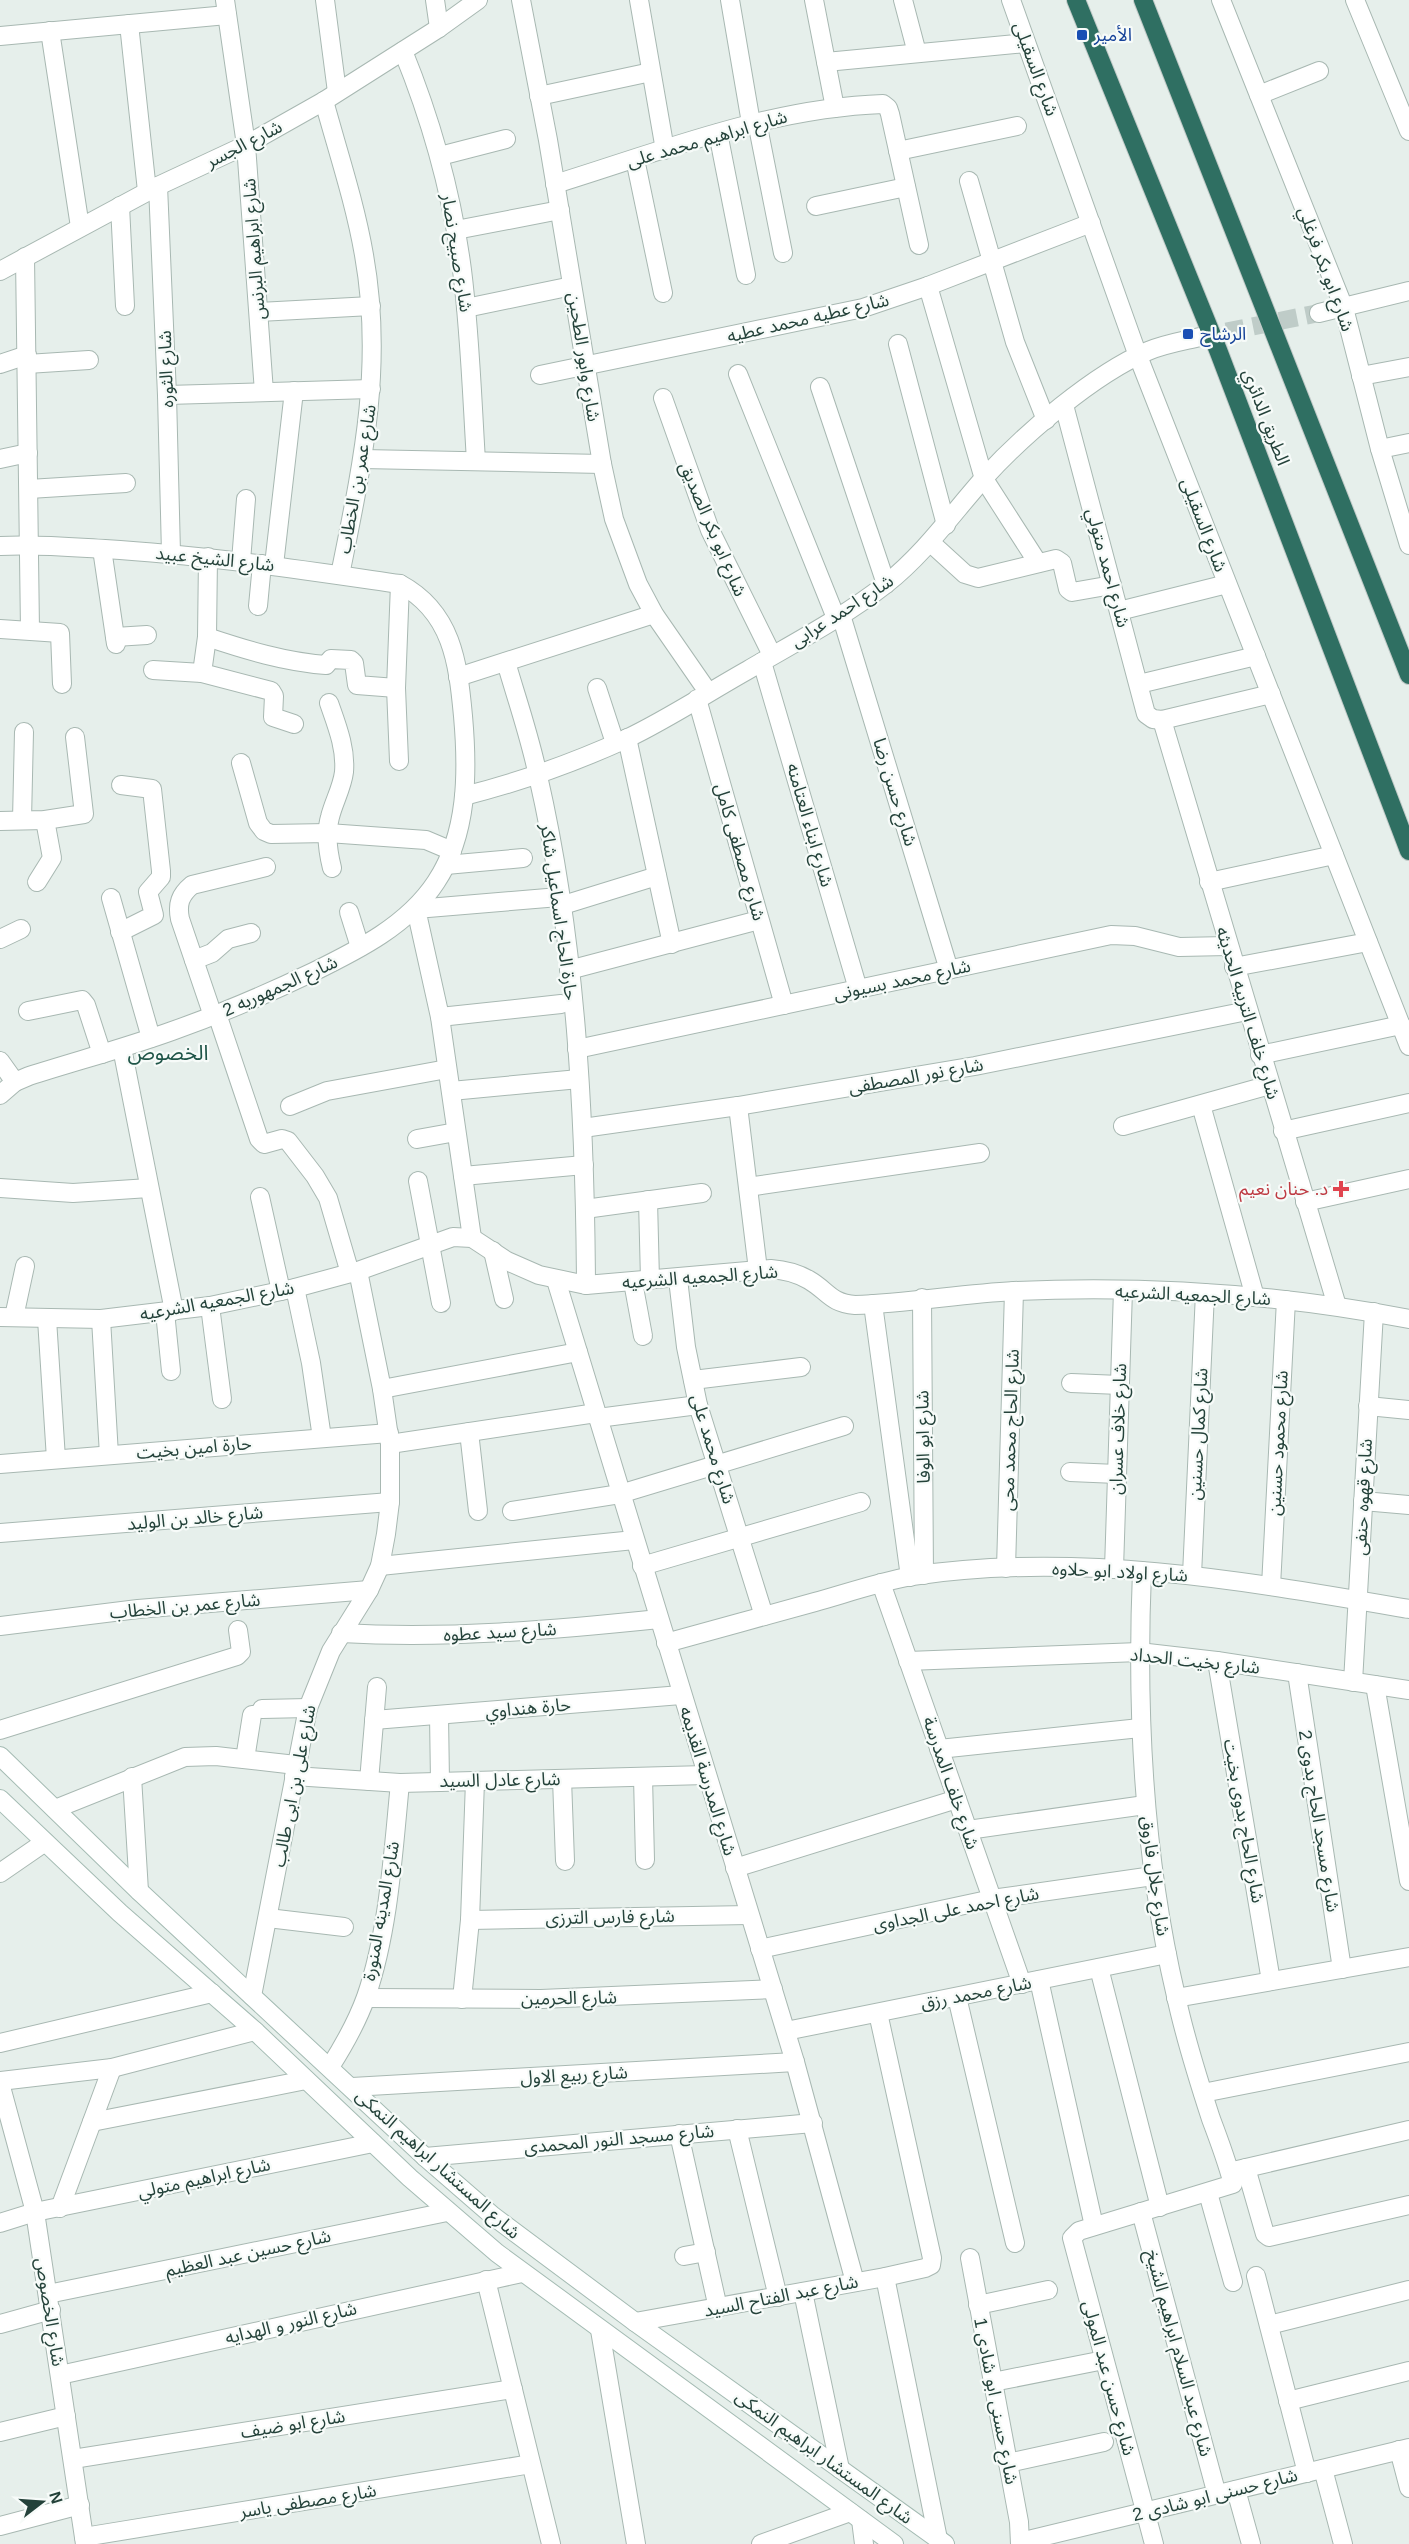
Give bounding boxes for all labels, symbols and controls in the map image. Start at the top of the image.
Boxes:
street label: شارع السقيلى [1006,19,1062,120]
place label: الأمير [1093,25,1132,46]
marker: الأمير [1075,28,1089,42]
street label: شارع ابراهيم محمد على [624,107,791,175]
street label: شارع الجسر [202,116,287,176]
street label: شارع ابراهيم البرنس [239,177,273,320]
street label: شارع صبيح نصار [434,191,476,314]
street label: شارع ابو بكر فرغلي [1290,204,1358,335]
street label: شارع عطيه محمد عطيه [725,290,892,350]
street label: شارع وابور الطحين [560,291,604,424]
place label: الرشاح [1200,324,1246,347]
marker: الرشاح [1181,327,1195,341]
street label: شارع الثوره [155,330,181,408]
street label: الطريق الدائري [1235,366,1294,469]
street label: شارع عمر بن الخطاب [334,403,384,556]
street label: شارع ابو بكر الصديق [672,459,750,601]
street label: شارع السقيلى [1173,475,1231,576]
street label: شارع احمد متولي [1079,506,1134,631]
street label: شارع الشيخ عبيد [154,543,275,579]
street label: شارع احمد عرابى [787,570,899,655]
street label: شارع حسن رضا [865,736,921,849]
street label: شارع ابناء العتامنه [779,761,837,890]
street label: شارع مصطفى كامل [707,781,769,924]
street label: حارة الحاج اسماعيل شاكر [534,821,581,1002]
street label: شارع خلف التربيه الحديثه [1208,924,1284,1103]
street label: شارع الجمهوريه 2 [219,952,342,1024]
street label: شارع محمد بسيونى [832,956,973,1008]
district label: الخصوص [127,1041,209,1065]
street label: شارع نور المصطفى [847,1054,986,1102]
place label: د. حنان نعيم [1239,1179,1328,1202]
marker: د. حنان نعيم [1332,1180,1350,1198]
street label: شارع الجمعيه الشرعيه [621,1262,779,1296]
street label: شارع الجمعيه الشرعيه [138,1278,296,1328]
street label: شارع الجمعيه الشرعيه [1114,1281,1272,1313]
street label: شارع الحاج محمد محى [997,1349,1027,1512]
street label: شارع خلاف عسران [1106,1363,1134,1495]
street label: شارع كمال حسنين [1185,1367,1215,1501]
street label: شارع محمود حسنين [1264,1370,1296,1516]
street label: شارع ابو الوفا [912,1390,938,1484]
street label: شارع محمد على [683,1392,739,1507]
street label: حارة امين بخيت [136,1433,252,1464]
street label: شارع قهوه حنفى [1350,1438,1380,1556]
street label: شارع خالد بن الوليد [126,1502,264,1538]
street label: شارع اولاد ابو حلاوه [1051,1558,1188,1590]
street label: شارع عمر بن الخطاب [109,1589,261,1627]
street label: شارع سيد عطوه [443,1619,557,1649]
street label: شارع بخيت الحداد [1129,1644,1261,1682]
street label: حارة هنداوي [484,1694,572,1725]
street label: شارع على بن ابى طالب [268,1703,323,1870]
street label: شارع المدرسة القديمه [672,1704,740,1859]
street label: شارع خلف المدرسة [915,1714,983,1853]
street label: شارع مسجد الحاج بدوى 2 [1291,1728,1343,1914]
street label: شارع الحاج بدوى بخيت [1216,1737,1268,1905]
street label: شارع عادل السيد [439,1769,561,1795]
street label: شارع جلال فاروق [1133,1815,1173,1938]
street label: شارع المدينه المنورة [359,1840,407,1983]
street label: شارع احمد على الجداوى [871,1883,1041,1939]
street label: شارع فارس الترزى [545,1906,675,1932]
street label: شارع محمد رزق [919,1972,1034,2017]
street label: شارع الحرمين [521,1987,617,2013]
street label: شارع ربيع الاول [520,2062,628,2092]
street label: شارع المستشار ابراهيم النمكى [349,2085,524,2246]
street label: شارع مسجد النور المحمدى [523,2121,715,2161]
street label: شارع ابراهيم متولي [136,2154,273,2206]
street label: شارع حسين عبد العظيم [163,2226,333,2284]
street label: شارع عبد السلام ابراهيم الشيخ [1138,2247,1216,2460]
street label: شارع الخصوص [28,2256,68,2368]
street label: شارع عبد الفتاح السيد [702,2271,861,2325]
street label: شارع النور و الهدايه [223,2298,360,2352]
street label: شارع حسن عبد المولى [1075,2298,1139,2459]
street label: شارع حسنى ابو شادى 1 [966,2316,1022,2487]
street label: شارع المستشار ابراهيم النمكى [729,2386,916,2531]
street label: شارع ابو ضيف [239,2406,347,2446]
street label: شارع حسنى ابو شادى 2 [1130,2465,1301,2529]
north arrow [12,2472,72,2532]
street label: شارع مصطفى ياسر [237,2480,379,2526]
text: N [46,2490,66,2506]

